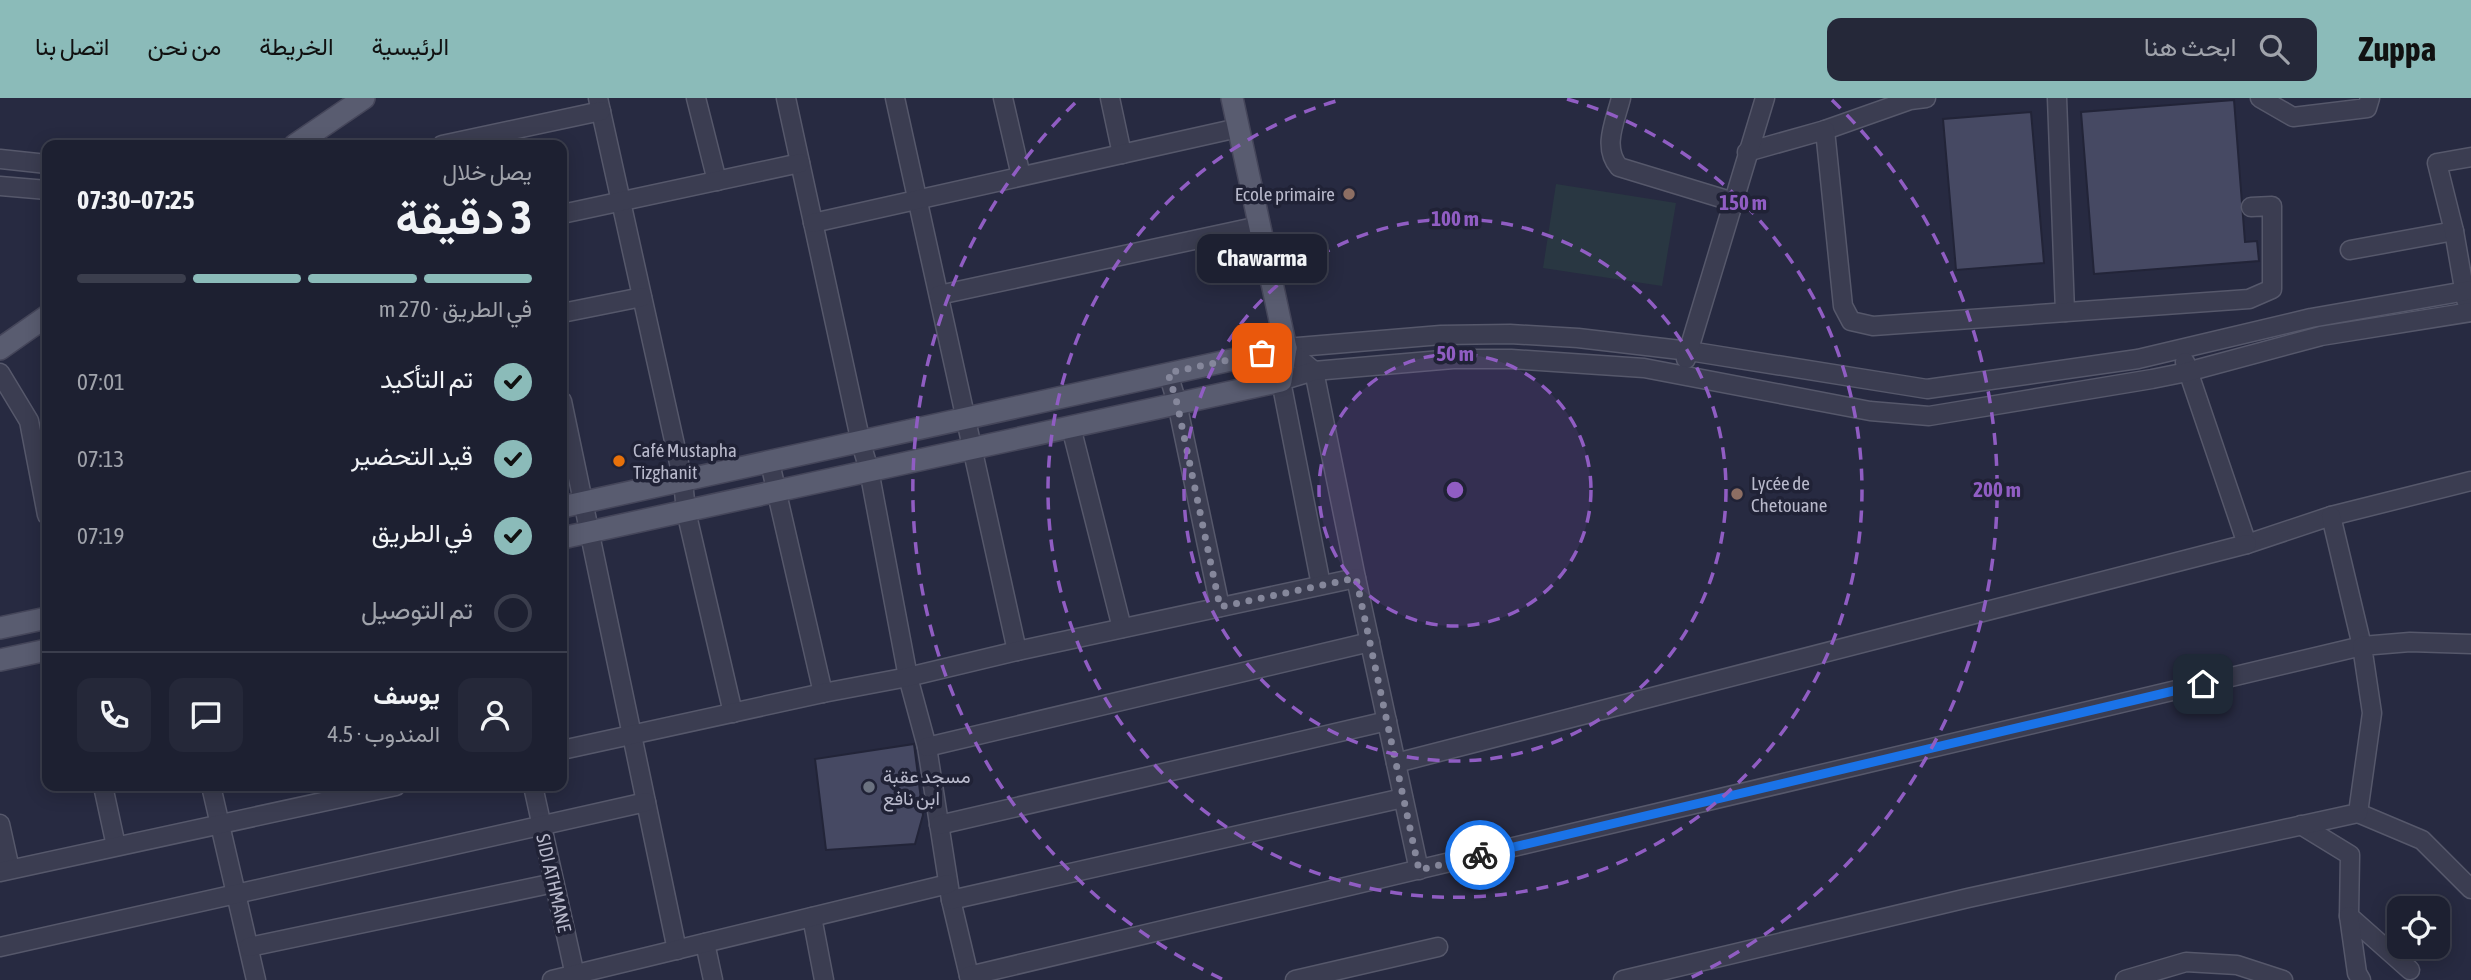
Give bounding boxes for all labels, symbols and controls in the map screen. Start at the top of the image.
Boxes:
search box [1827,18,2317,81]
icon: search [2255,30,2293,68]
text: Zuppa [2359,30,2436,68]
text: ابحث هنا [2144,32,2237,62]
text: اتصل بنا [35,33,109,60]
text: من نحن [147,33,221,60]
text: الخريطة [259,33,334,60]
text: الرئيسية [372,33,449,60]
text: يصل خلال [443,159,532,185]
place label: Ecole primaire [1235,183,1335,205]
text: 07:25–07:30 [77,185,194,215]
marker: Ecole primaire [1341,186,1357,202]
text: 150 m [1719,190,1767,214]
text: 3 دقيقة [396,191,532,244]
text: 100 m [1431,206,1479,230]
callout: Chawarma [1197,234,1327,283]
text: Chawarma [1217,245,1307,271]
text: في الطريق · 270 m [379,296,532,322]
pin [1232,323,1292,383]
icon: bag [1243,334,1281,372]
text: 50 m [1436,341,1474,365]
icon: check [494,363,532,401]
text: تم التأكيد [380,364,473,394]
text: 07:01 [77,369,125,395]
place label: Café Mustapha Tizghanit [633,439,737,483]
icon: check [494,440,532,478]
text: قيد التحضير [351,441,473,471]
text: 07:13 [77,446,124,472]
marker: Café Mustapha Tizghanit [611,453,627,469]
place label: Lycée de Chetouane [1751,472,1827,516]
text: 200 m [1973,477,2021,501]
centre of rings [1443,478,1467,502]
marker: Lycée de Chetouane [1729,486,1745,502]
icon: check [494,517,532,555]
text: في الطريق [371,518,473,548]
text: 07:19 [77,523,124,549]
text: تم التوصيل [361,595,473,625]
pin [2173,654,2233,714]
icon: home [2184,665,2222,703]
button: phone [77,678,151,752]
button: chat [169,678,243,752]
button: person [458,678,532,752]
text: يوسف [373,680,440,710]
text: المندوب · 4.5 [328,721,440,747]
place label: مسجد عقبة ابن نافع [883,765,971,812]
marker: مسجد عقبة ابن نافع [861,779,877,795]
courier [1445,820,1515,890]
street label: SIDI ATHMANE [532,832,576,934]
icon: bike [1461,836,1499,874]
map controls [2387,896,2450,959]
button: locate [2387,896,2450,959]

